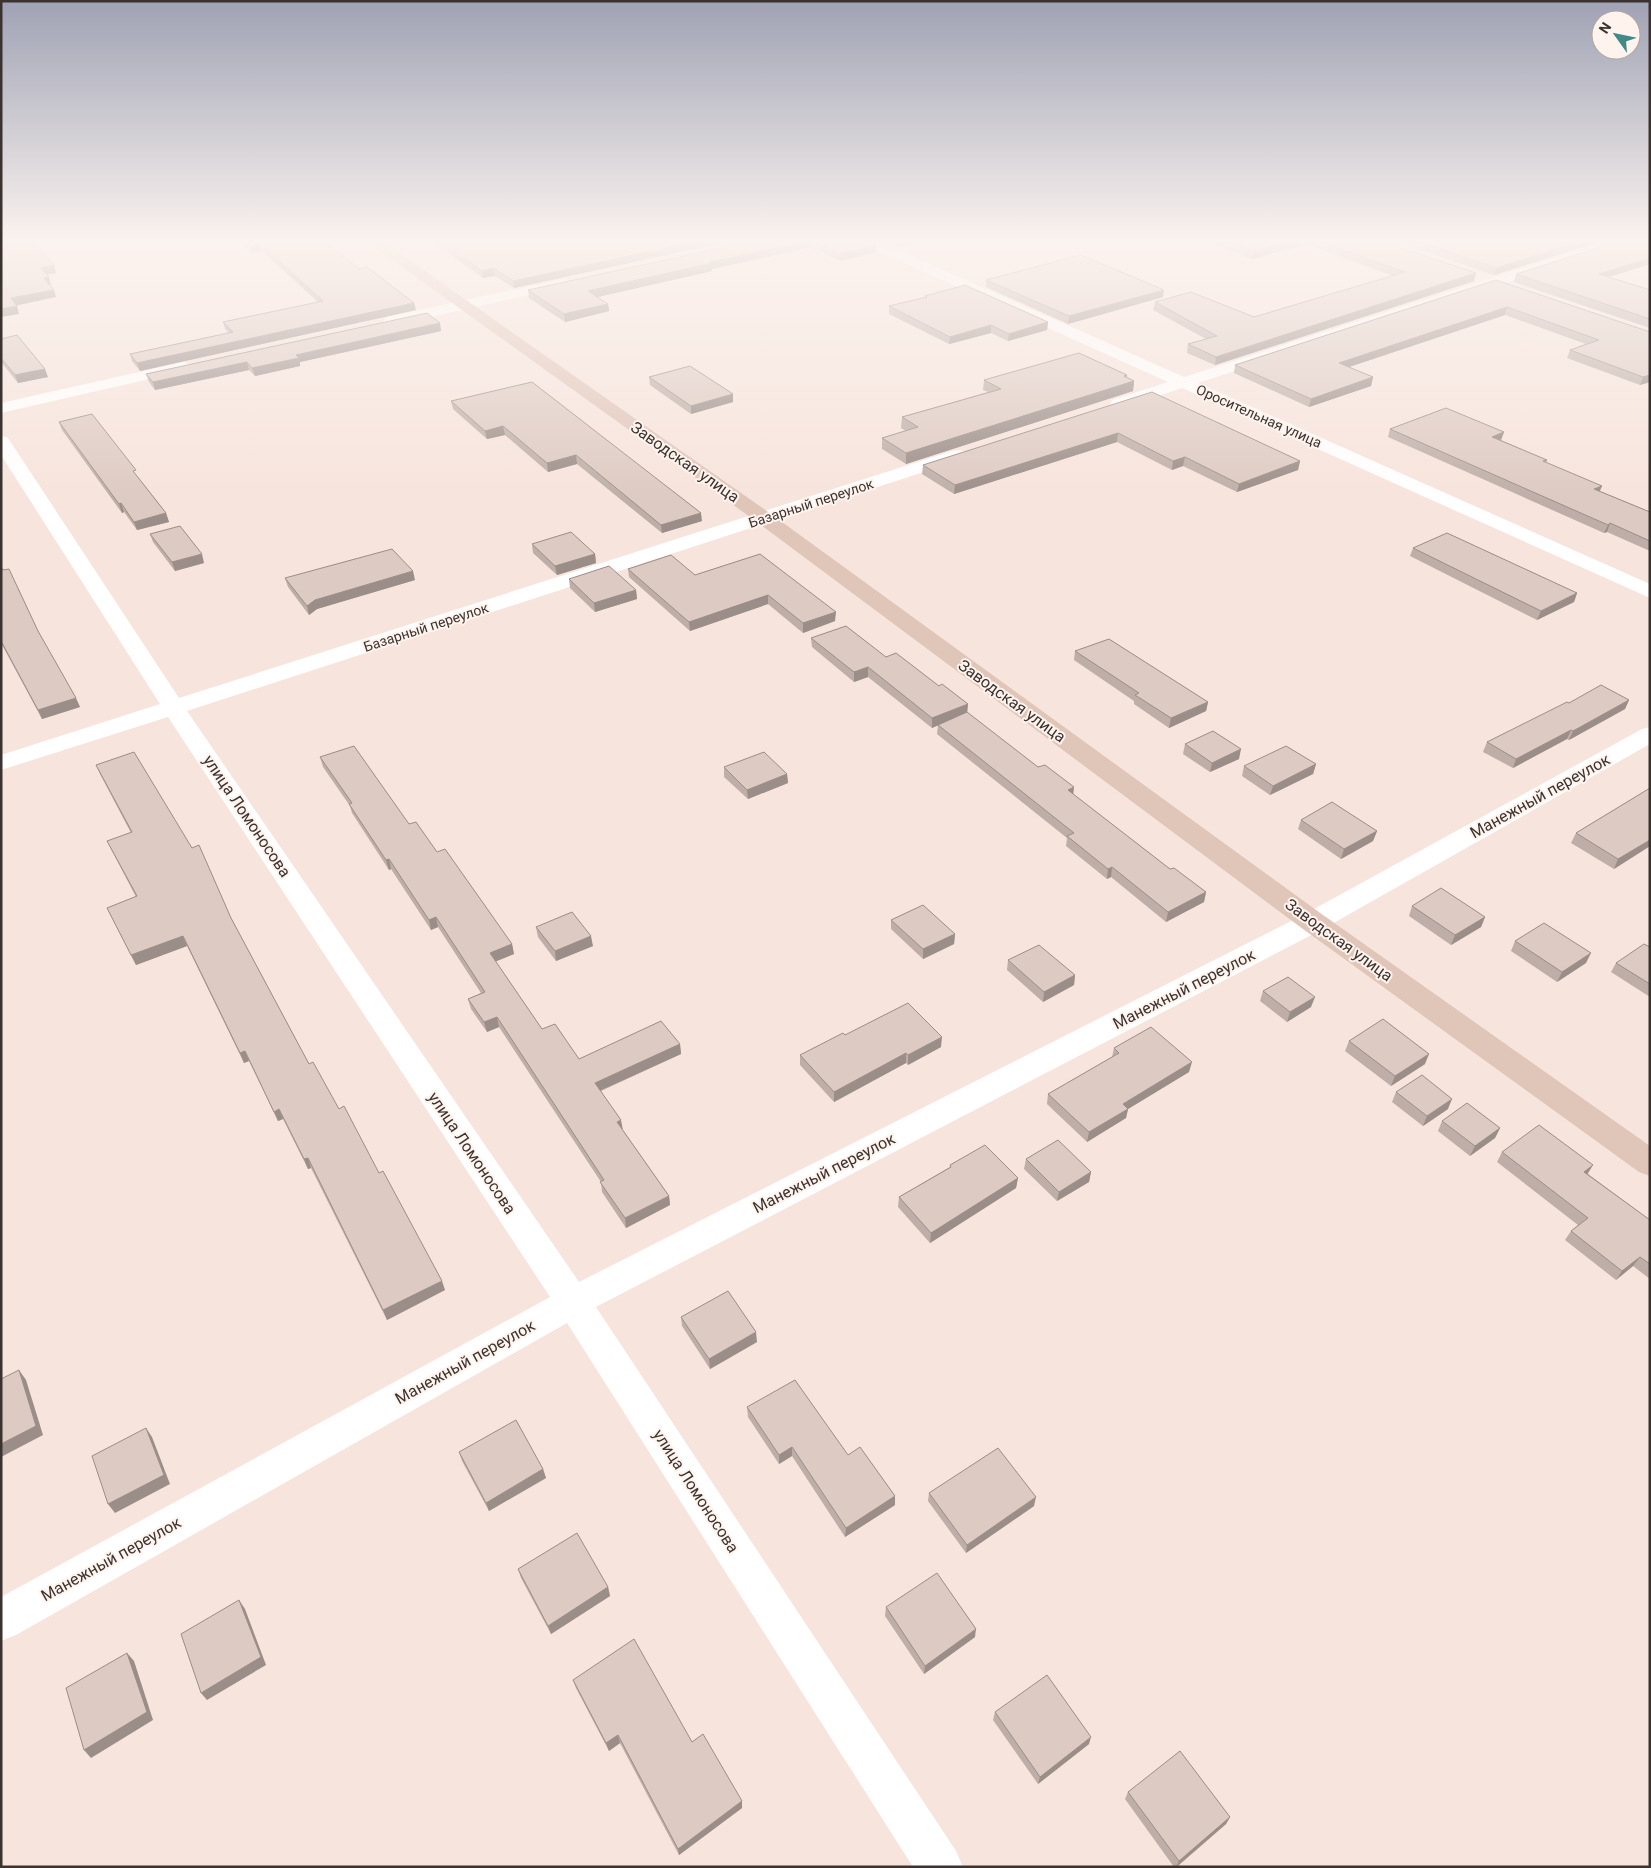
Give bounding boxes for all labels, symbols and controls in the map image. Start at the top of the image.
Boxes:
north arrow [1591,10,1641,60]
text: N [1596,19,1615,36]
street label: Оросительная улица [1194,381,1324,451]
street label: Заводская улица [627,418,743,506]
street label: Базарный переулок [747,475,876,531]
street label: Базарный переулок [362,599,491,655]
street label: Заводская улица [955,656,1069,746]
street label: Манежный переулок [1467,750,1614,842]
street label: улица Ломоносова [199,751,295,881]
street label: Заводская улица [1282,895,1396,985]
street label: Манежный переулок [1110,945,1259,1033]
street label: улица Ломоносова [424,1088,520,1218]
street label: Манежный переулок [750,1129,899,1217]
street label: Манежный переулок [392,1316,539,1408]
street label: улица Ломоносова [649,1426,743,1556]
street label: Манежный переулок [38,1513,185,1605]

